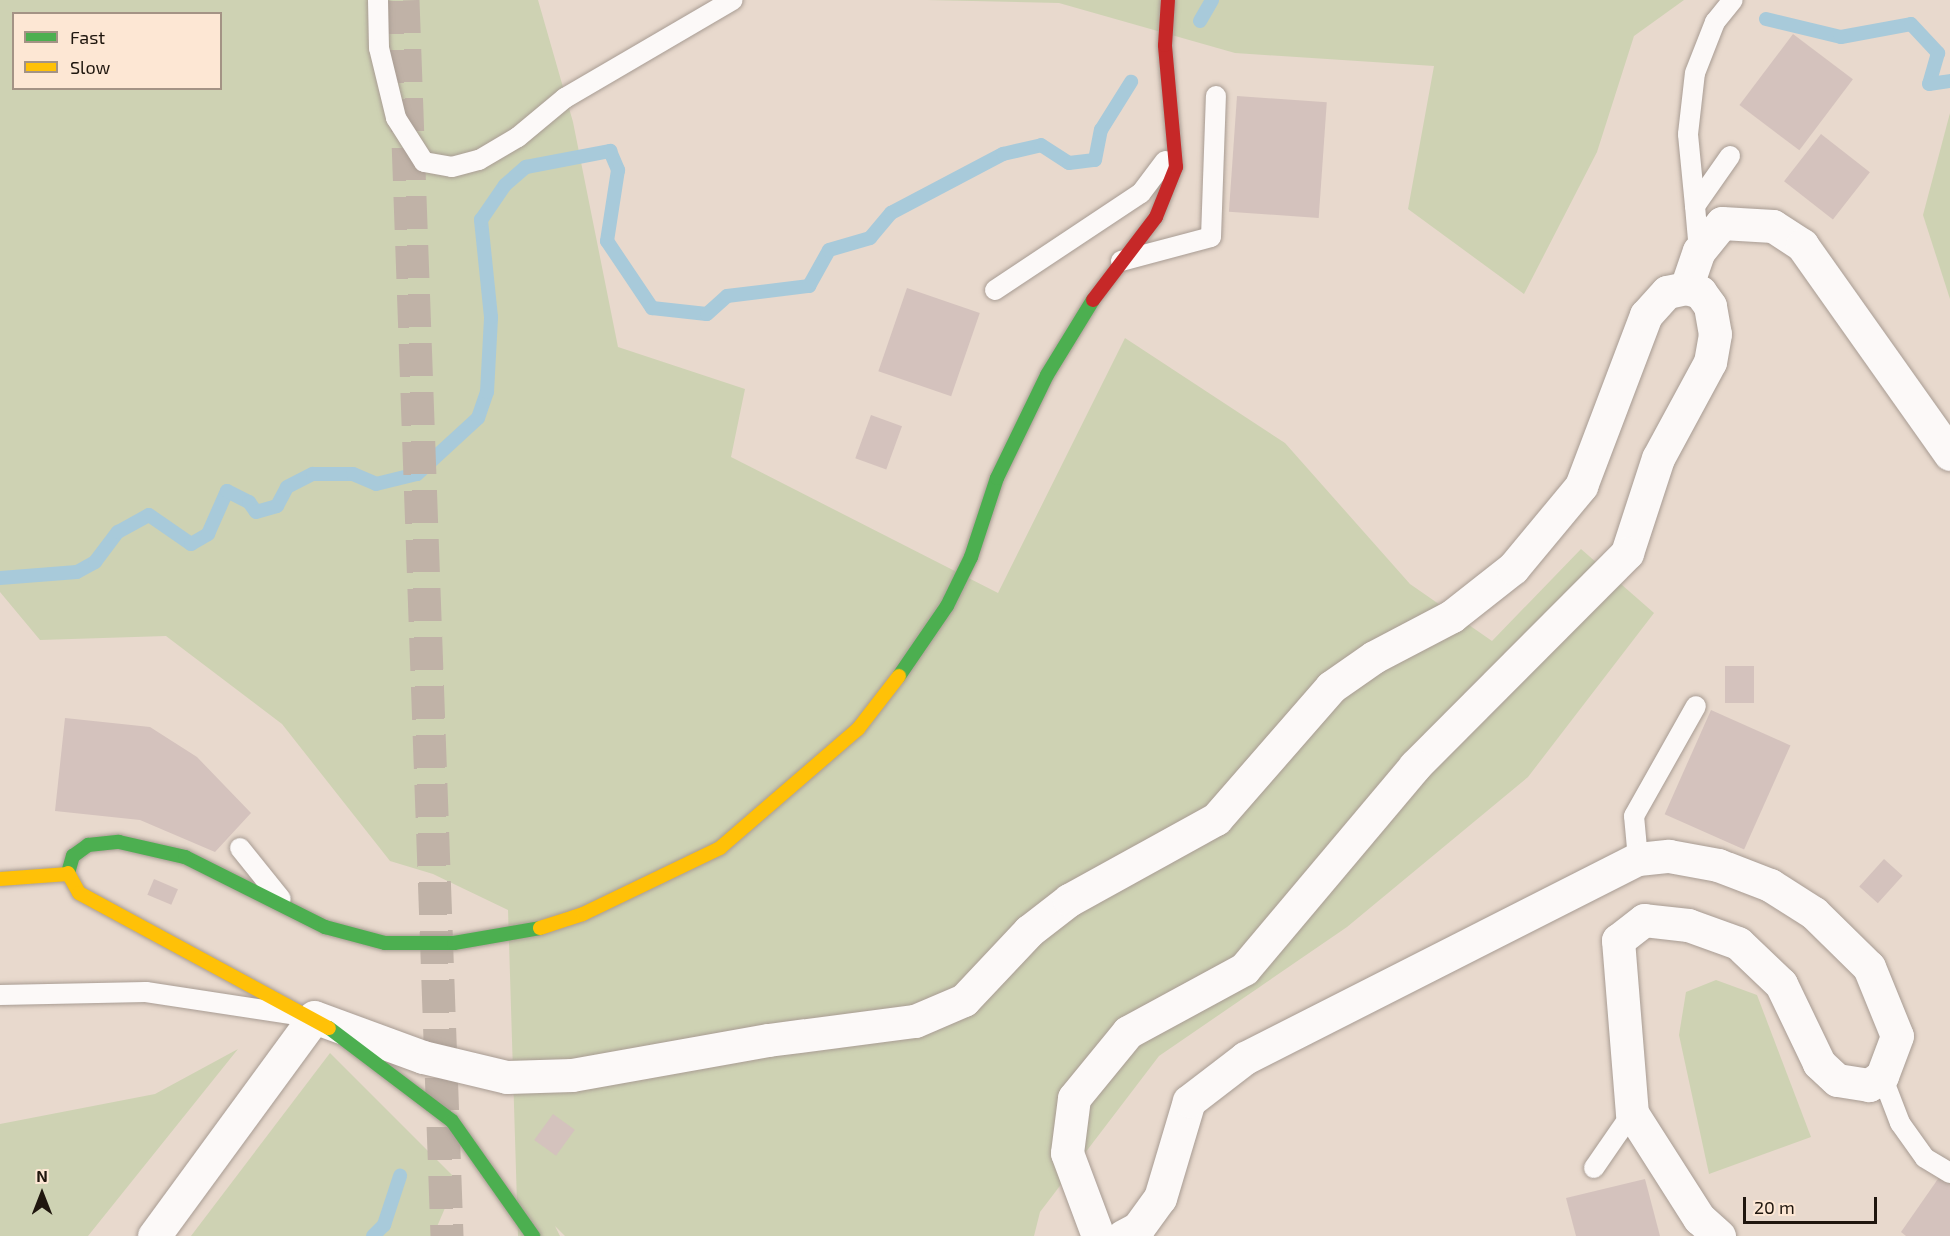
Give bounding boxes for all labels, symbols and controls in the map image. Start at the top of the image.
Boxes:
legend [12,12,222,90]
text: Fast [70,26,105,48]
text: Slow [70,56,110,78]
north arrow [12,1164,72,1224]
text: N [36,1166,48,1185]
scale bar [1746,1185,1880,1223]
text: 20 m [1754,1196,1795,1218]

